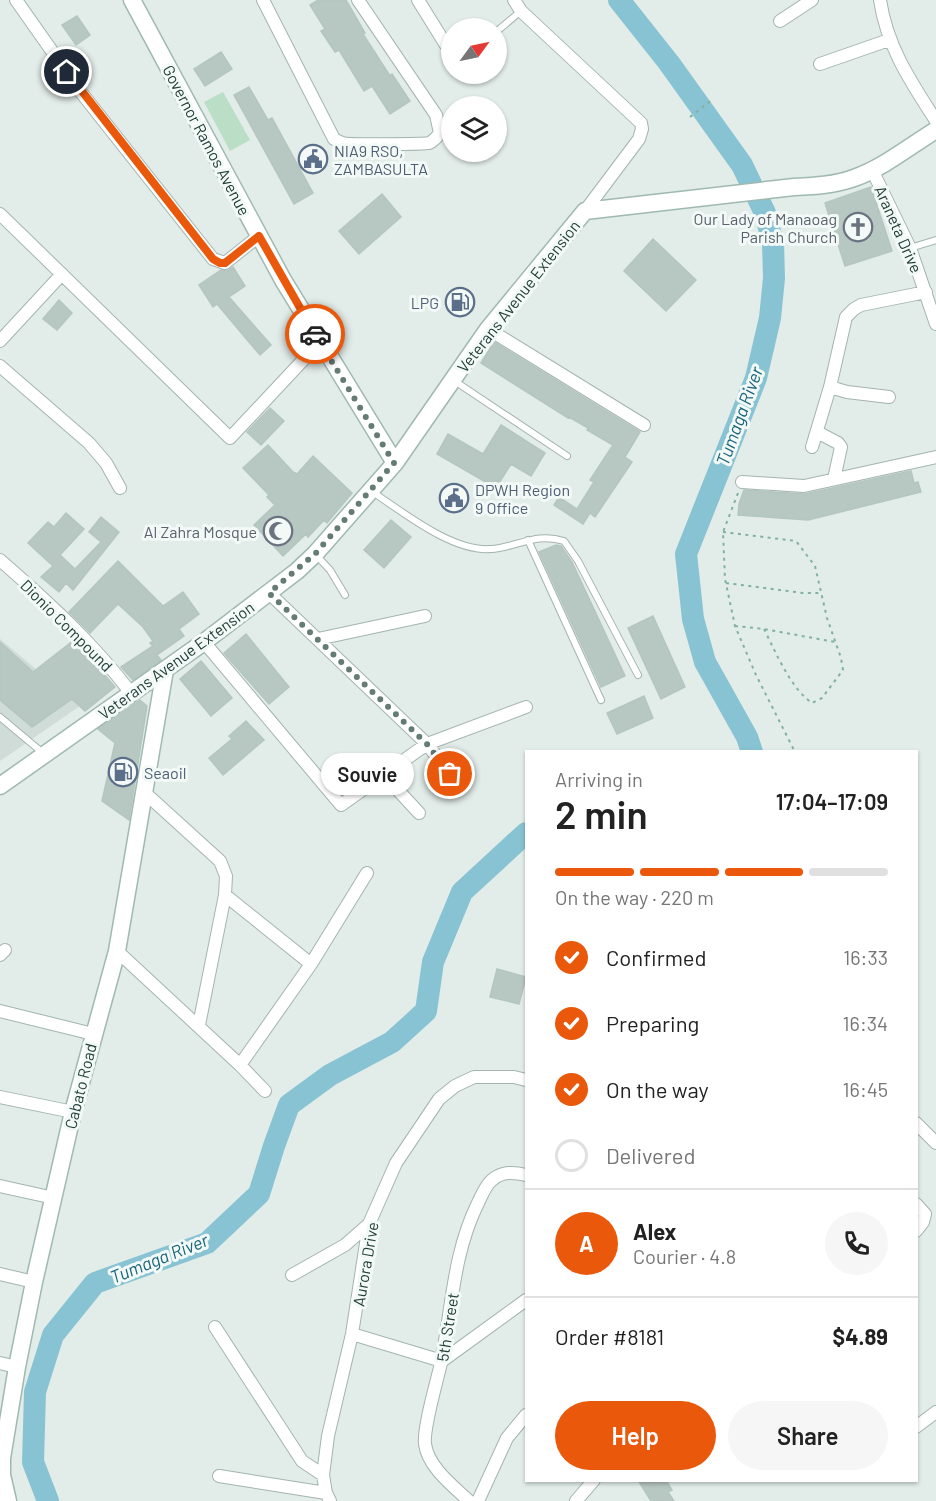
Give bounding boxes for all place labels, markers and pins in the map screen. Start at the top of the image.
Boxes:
pin [41,46,92,97]
place label: NIA9 RSO, ZAMBASULTA [334,141,428,178]
public building icon: NIA9 RSO, ZAMBASULTA [297,143,329,175]
place label: Our Lady of Manaoag Parish Church [693,209,837,246]
church icon: Our Lady of Manaoag Parish Church [842,211,874,243]
fuel station icon: LPG [444,286,476,318]
place label: LPG [411,293,439,312]
place label: DPWH Region 9 Office [475,480,570,517]
public building icon: DPWH Region 9 Office [438,482,470,514]
mosque icon: Al Zahra Mosque [262,515,294,547]
place label: Al Zahra Mosque [144,522,257,541]
pin [424,748,475,799]
callout: Souvie [321,753,414,795]
fuel station icon: Seaoil [107,756,139,788]
place label: Seaoil [144,763,186,782]

